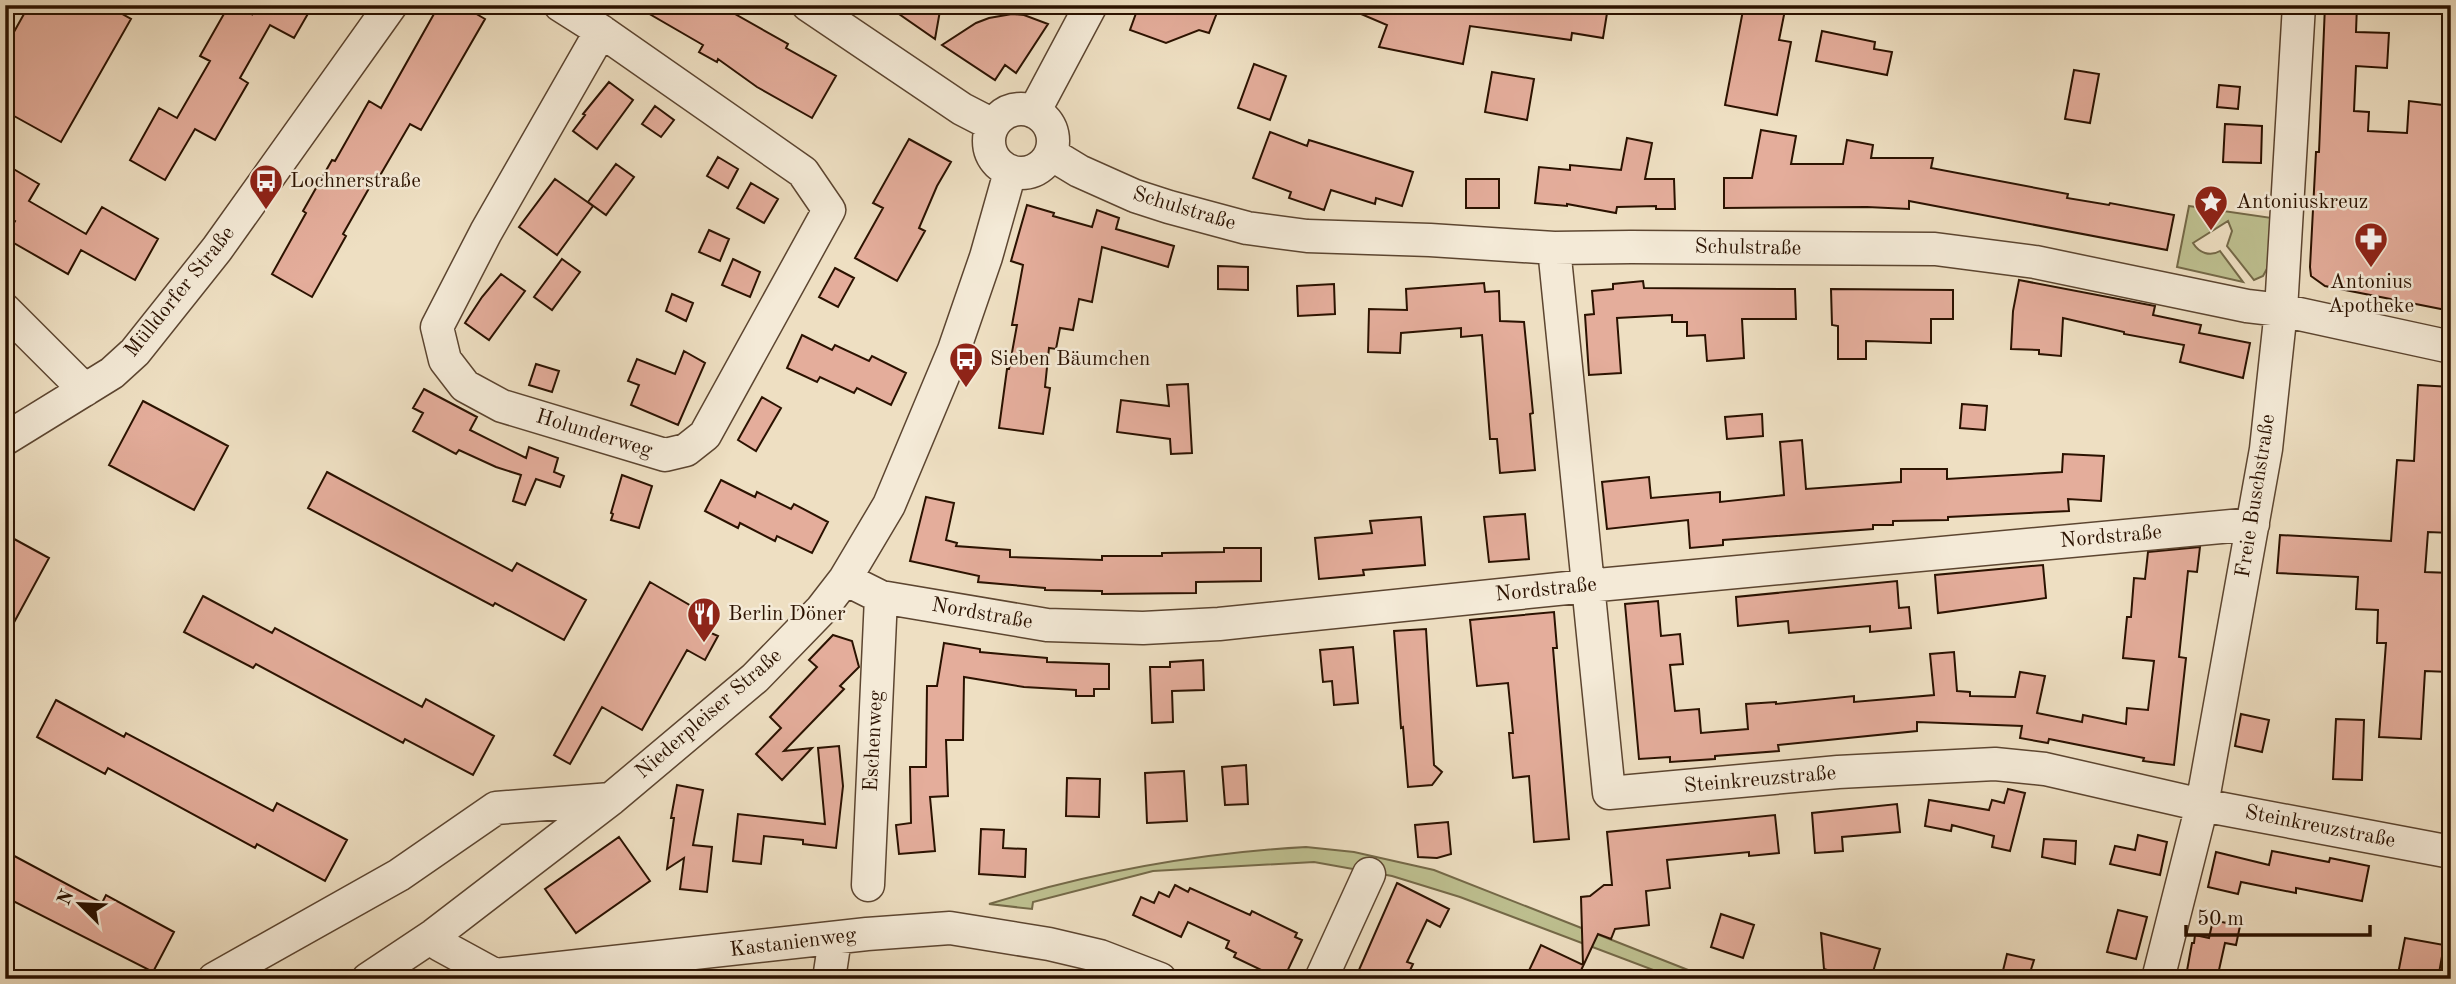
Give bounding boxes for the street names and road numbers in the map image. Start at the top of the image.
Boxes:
street label: Schulstraße [1130,183,1238,235]
street label: Mülldorfer Straße [121,223,239,361]
street label: Schulstraße [1695,237,1801,259]
street label: Holunderweg [533,406,655,462]
street label: Freie Buschstraße [2233,413,2279,579]
street label: Nordstraße [2059,522,2163,552]
street label: Nordstraße [1494,574,1598,606]
street label: Nordstraße [930,595,1034,633]
street label: Niederpleiser Straße [632,645,786,783]
street label: Eschenweg [861,689,887,792]
street label: Steinkreuzstraße [1683,763,1837,797]
street label: Steinkreuzstraße [2243,802,2397,852]
street label: Kastanienweg [728,925,858,961]

